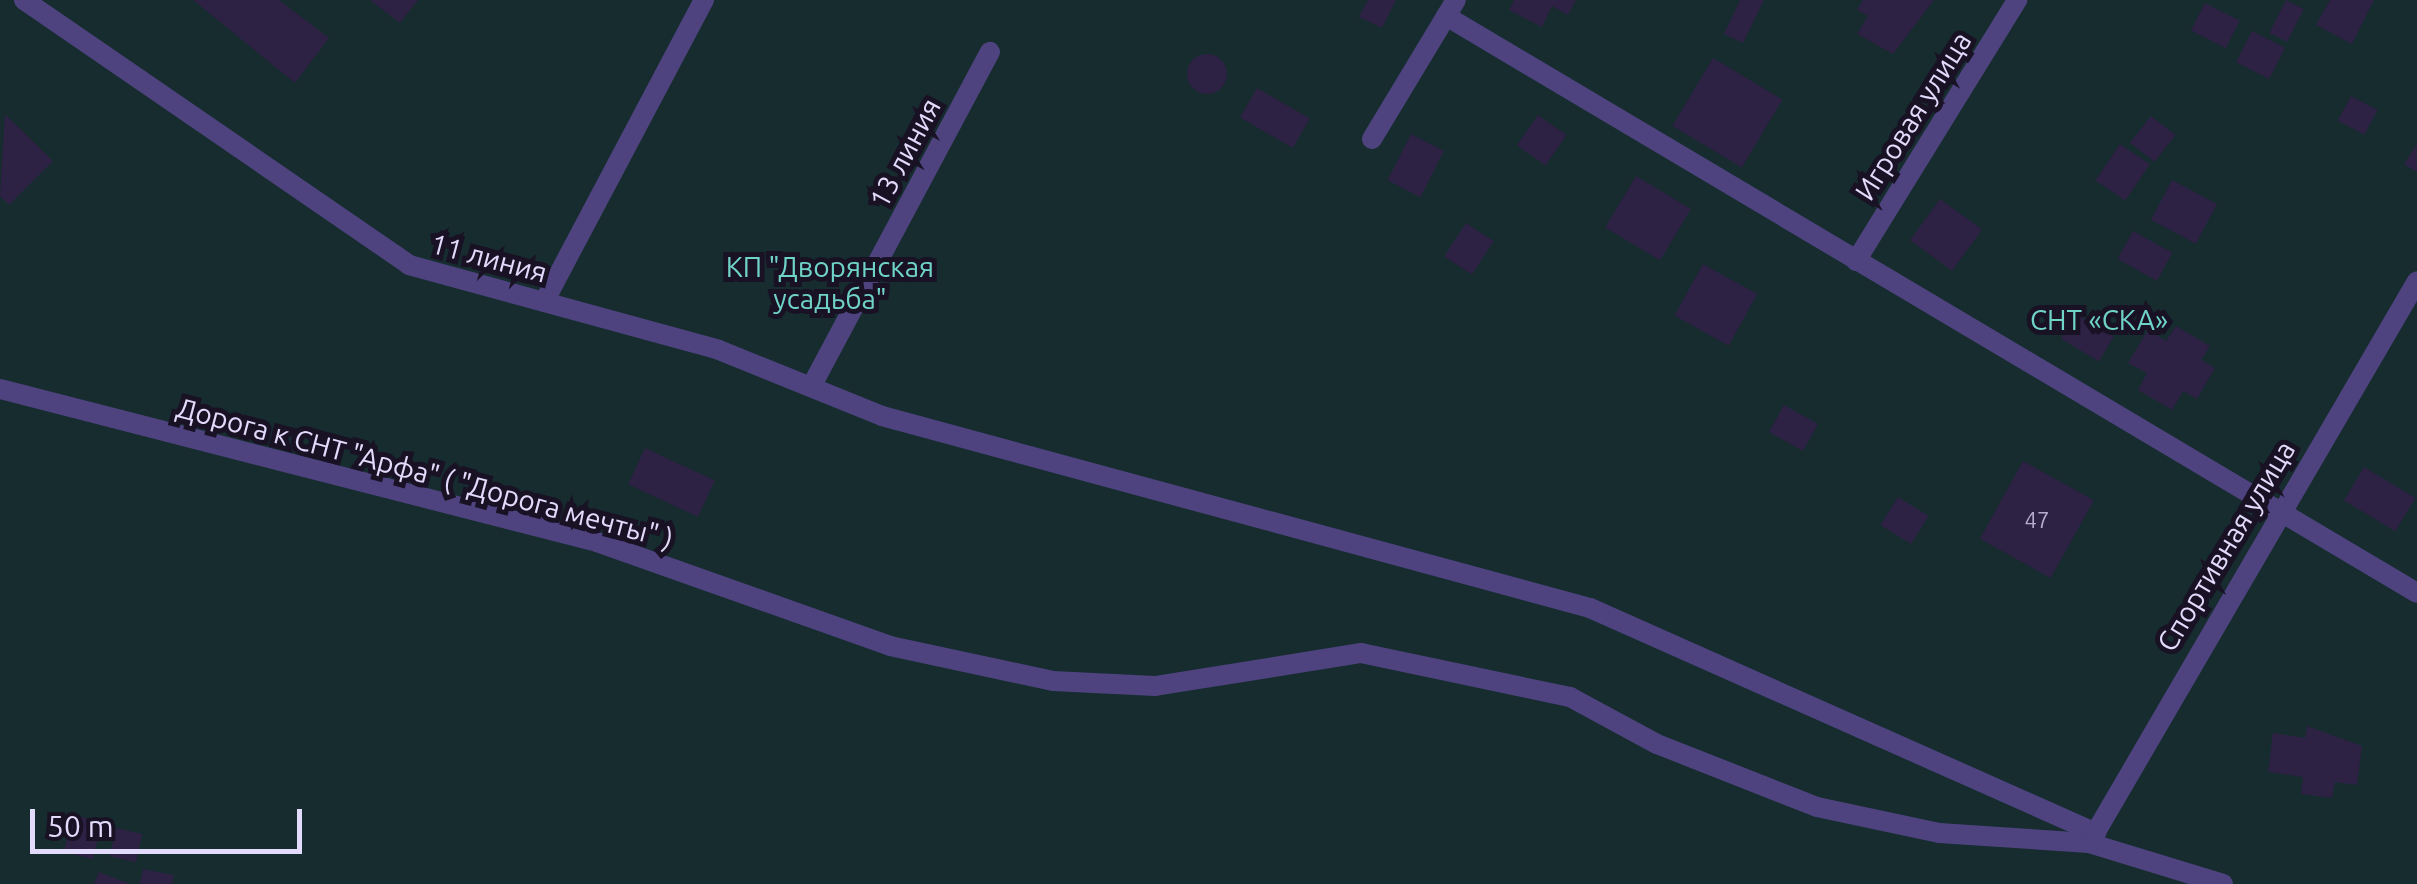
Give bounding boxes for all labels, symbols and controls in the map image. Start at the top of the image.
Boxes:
street label: Игровая улица [1848,26,1978,206]
street label: 13 линия [862,93,948,213]
street label: 11 линия [427,226,551,290]
park label: КП "Дворянская усадьба" [726,250,934,316]
park label: СНТ «СКА» [2030,303,2168,337]
street label: Дорога к СНТ "Арфа" ( "Дорога мечты" ) [173,390,677,556]
street label: Спортивная улица [2150,435,2302,657]
house number: 47 [2025,507,2049,533]
scale bar [35,789,308,851]
text: 50 m [47,809,114,843]

